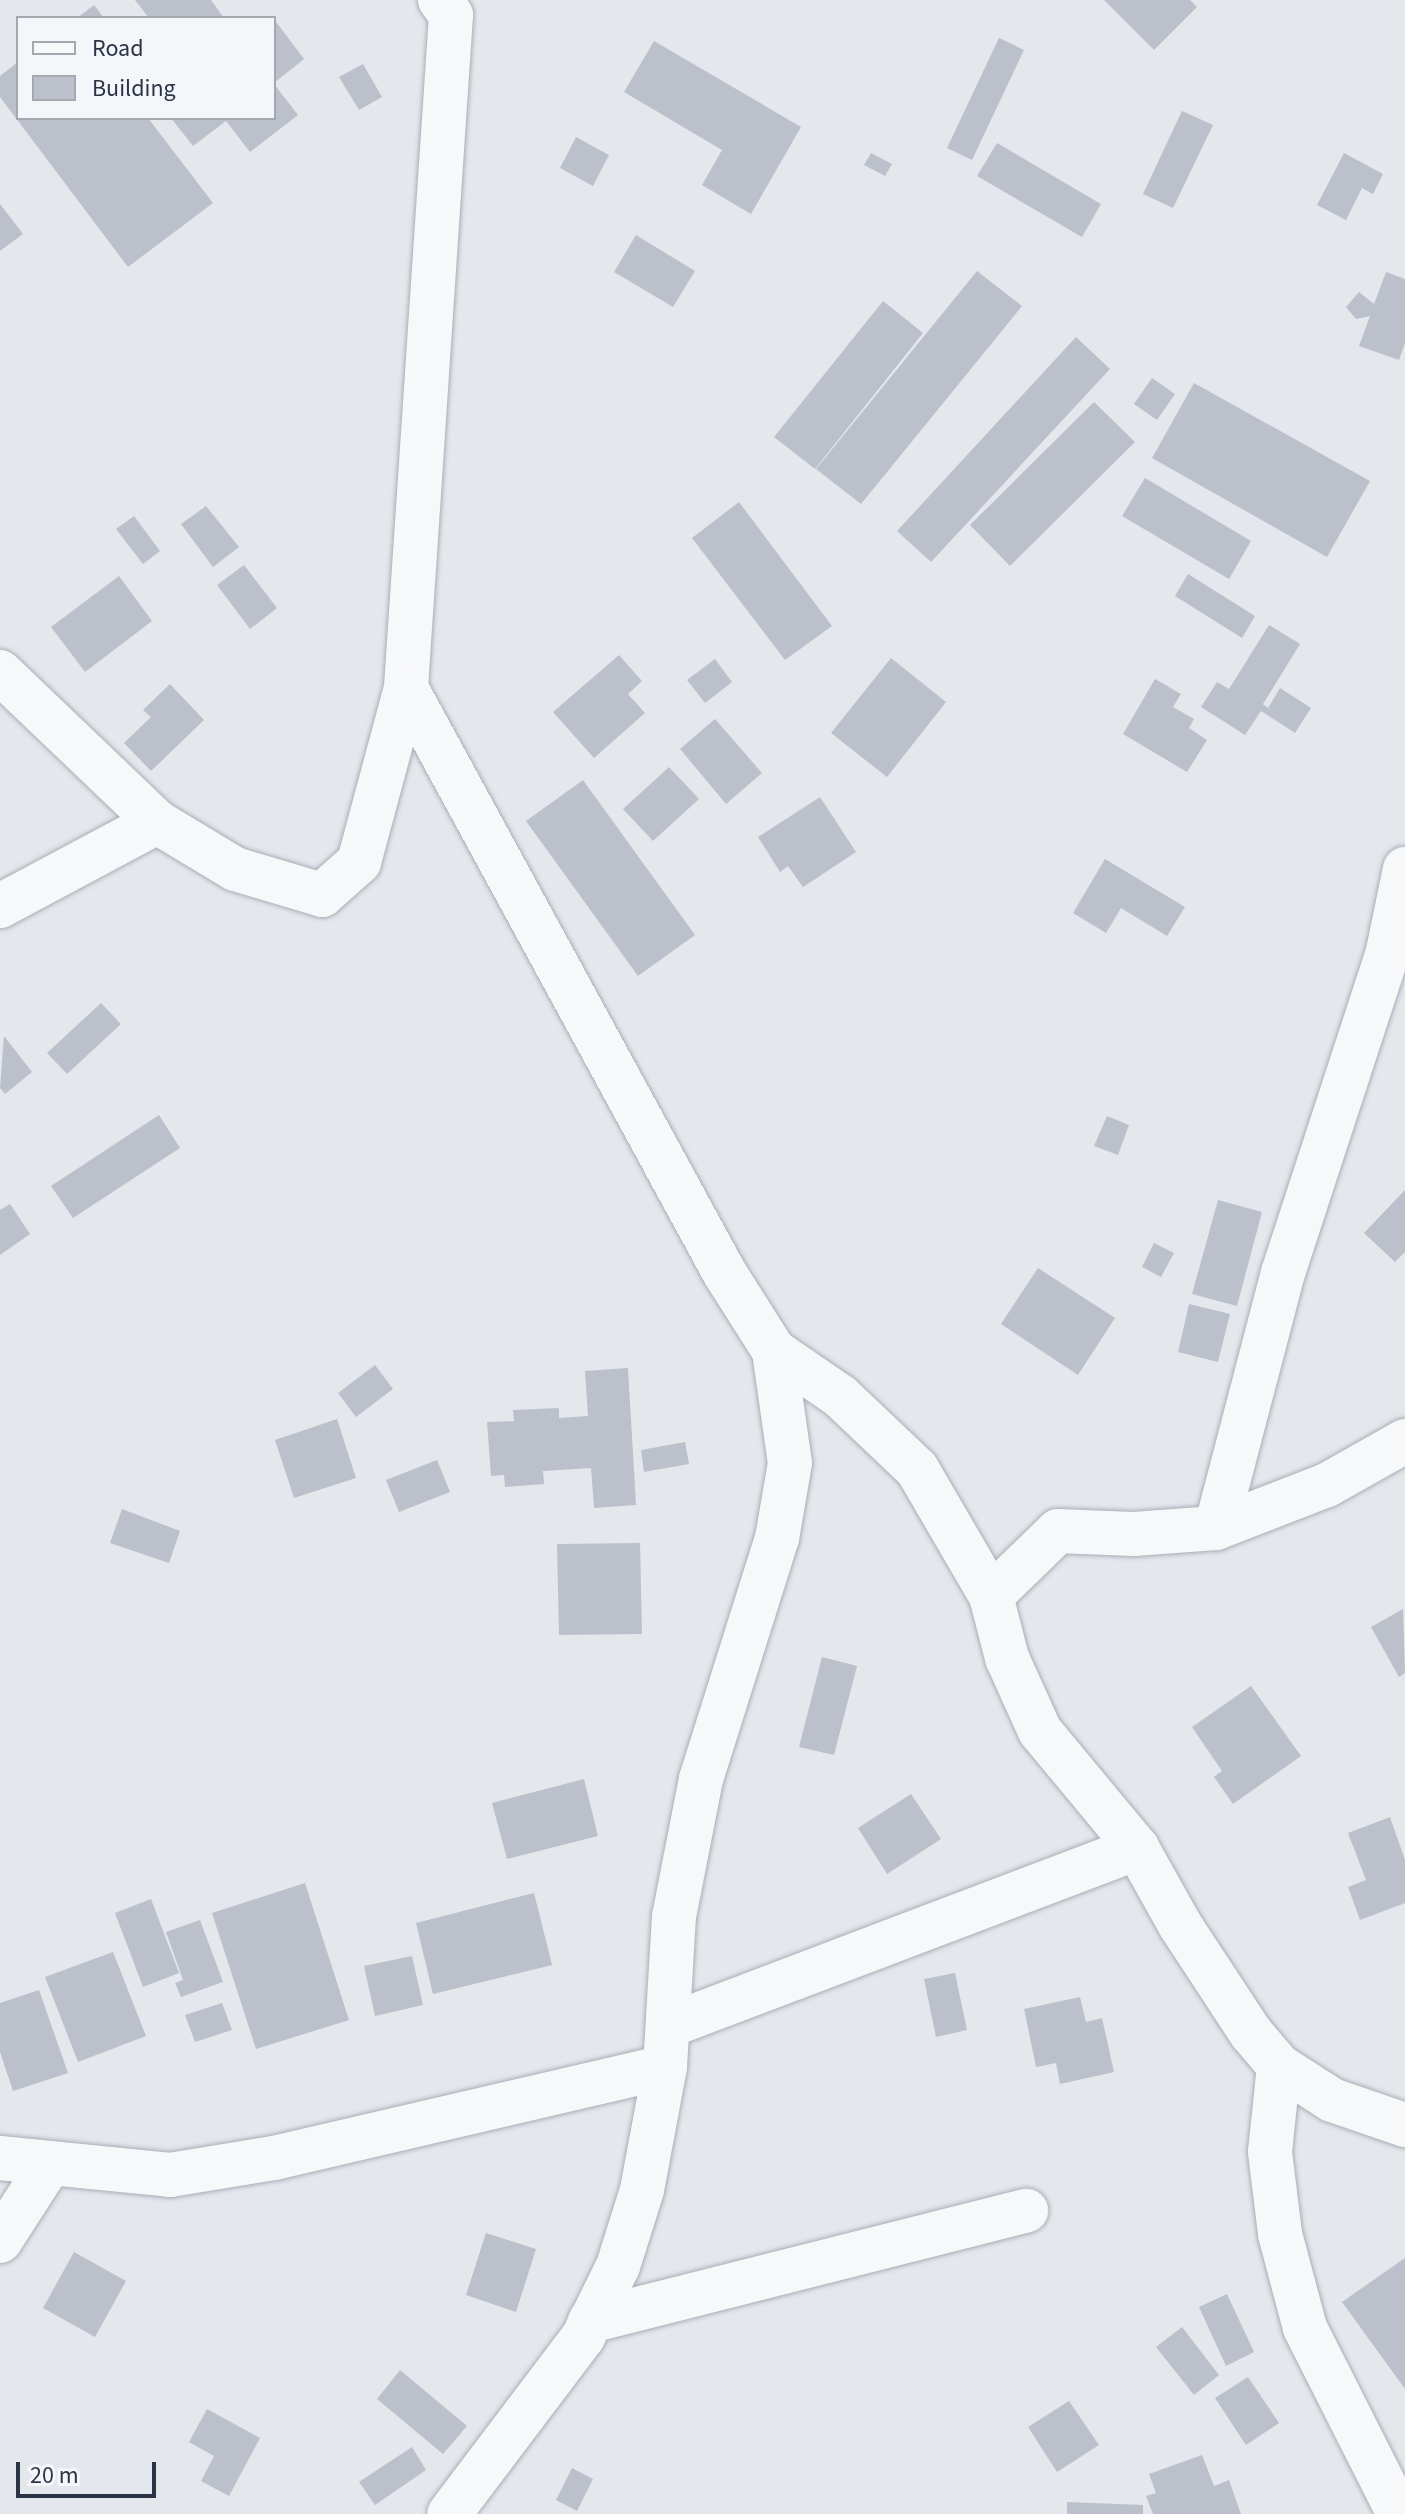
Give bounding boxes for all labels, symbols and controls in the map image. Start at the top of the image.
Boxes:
legend [16,16,276,120]
text: Road [92,31,144,66]
text: Building [92,71,176,106]
scale bar [20,2446,160,2496]
text: 20 m [30,2458,79,2493]

